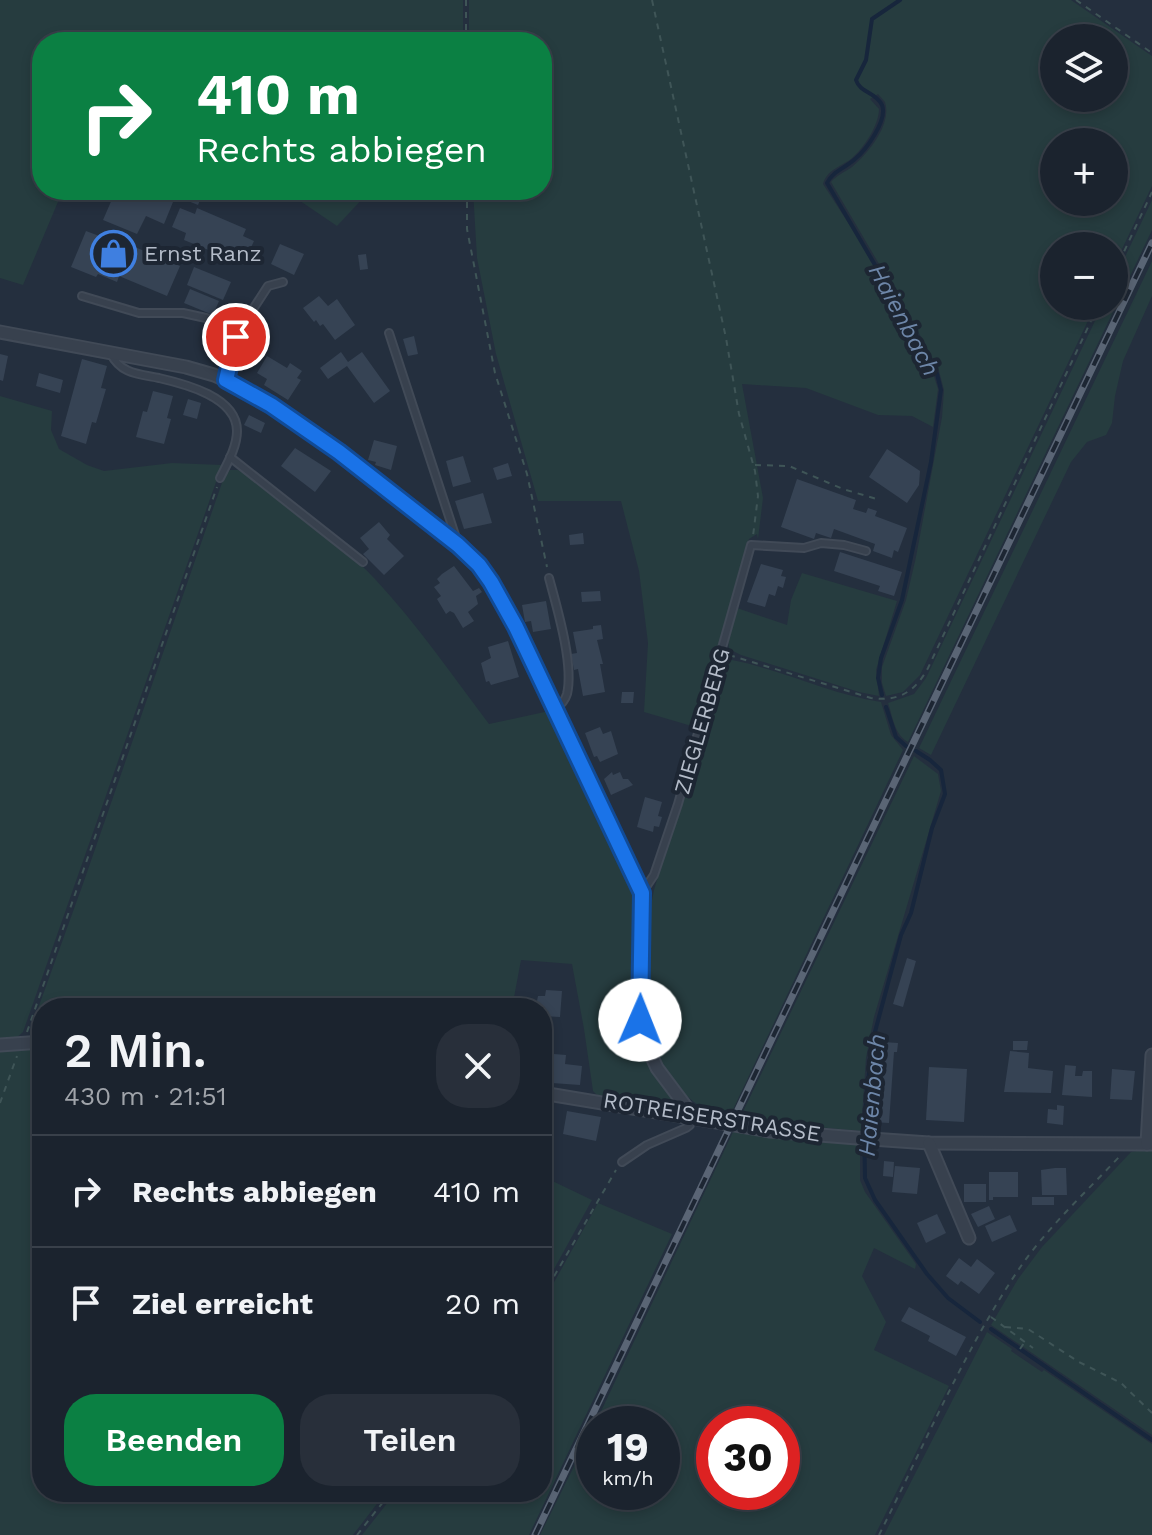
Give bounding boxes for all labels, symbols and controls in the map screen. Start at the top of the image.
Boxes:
map controls [1040,24,1128,320]
button: layers [1040,24,1128,112]
text: 410 m [196,62,360,128]
icon: right [64,64,168,168]
button: + [1040,128,1128,216]
text: Rechts abbiegen [196,129,487,171]
shop icon: Ernst Ranz [89,229,137,277]
button: − [1040,232,1128,320]
place label: Ernst Ranz [144,241,261,266]
water label: Haienbach [863,259,945,381]
pin [202,303,270,371]
icon: arrive [214,315,258,359]
street label: ZIEGLERBERG [669,645,735,797]
position arrow [598,978,682,1062]
text: 2 Min. [64,1022,207,1079]
button: close [436,1024,520,1108]
water label: Haienbach [853,1032,891,1158]
text: 430 m · 21:51 [64,1081,227,1111]
street label: ROTREISERSTRASSE [602,1087,822,1147]
icon: right [64,1169,108,1213]
text: Rechts abbiegen [132,1174,377,1209]
text: 410 m [433,1174,520,1209]
icon: arrive [64,1281,108,1325]
text: Ziel erreicht [132,1286,313,1321]
text: 20 m [445,1286,520,1321]
button: Beenden [64,1394,284,1486]
button: Teilen [300,1394,520,1486]
speed limit sign: 30 [696,1406,800,1510]
text: 19 [607,1424,649,1471]
text: km/h [602,1466,654,1490]

